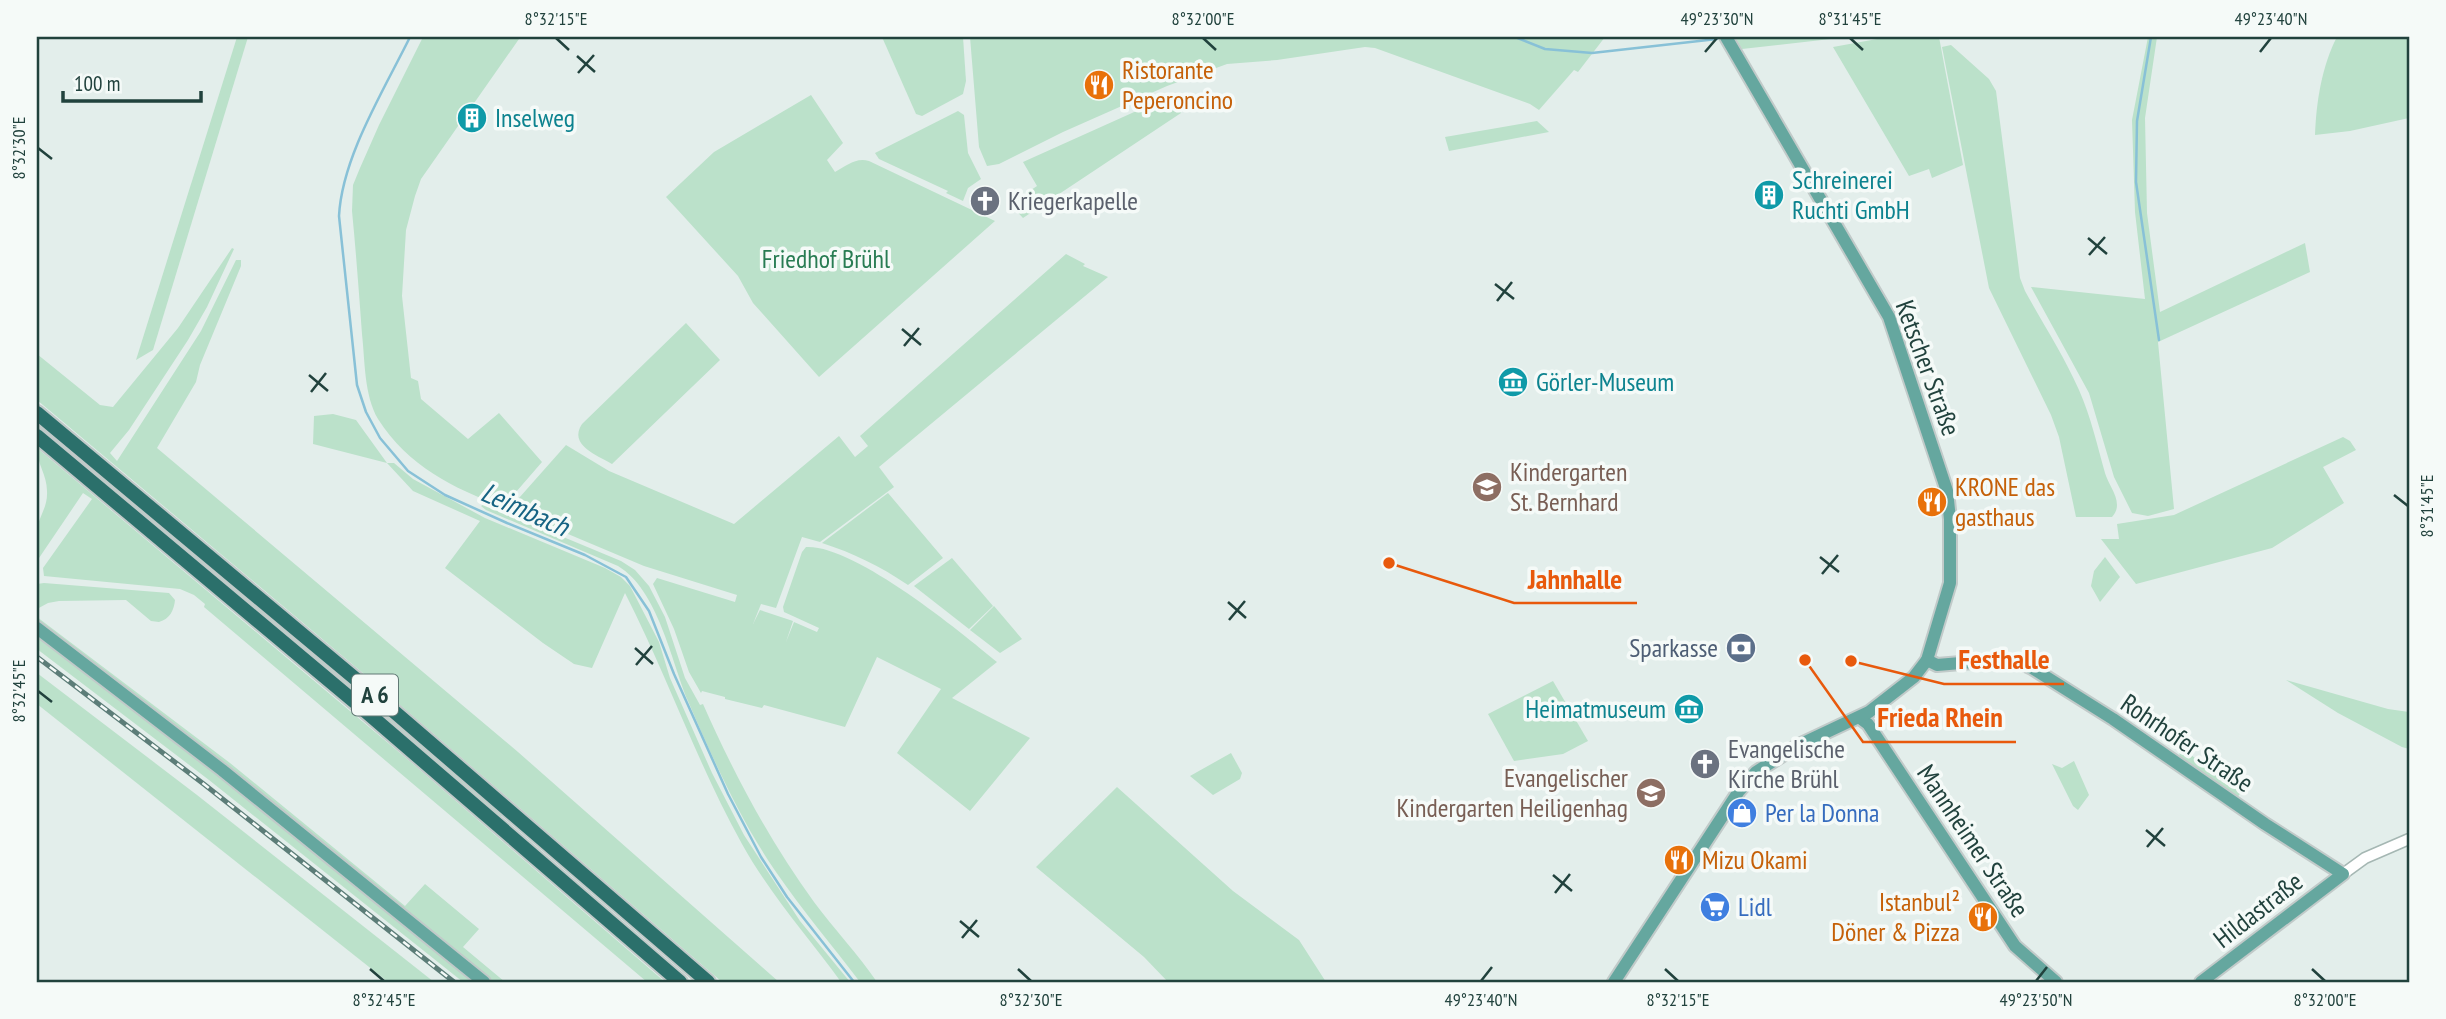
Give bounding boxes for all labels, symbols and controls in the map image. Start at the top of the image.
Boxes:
text: 8°32'15"E [525,7,587,30]
text: 8°32'00"E [1172,7,1234,30]
text: 49°23'30"N [1681,7,1753,30]
text: 8°31'45"E [1819,7,1881,30]
text: 49°23'40"N [2235,7,2307,30]
place label: Ristorante Peperoncino [1122,53,1233,116]
scale bar [63,60,201,104]
restaurant icon: Ristorante Peperoncino [1082,68,1116,102]
text: 100 m [74,70,120,97]
building icon: Inselweg [455,101,489,135]
place label: Inselweg [495,101,575,134]
text: 8°32'30"E [7,117,30,179]
place label: Schreinerei Ruchti GmbH [1792,163,1910,226]
building icon: Schreinerei Ruchti GmbH [1752,178,1786,212]
church icon: Kriegerkapelle [968,184,1002,218]
place label: Kriegerkapelle [1008,184,1138,217]
park label: Friedhof Brühl [762,242,890,275]
street label: Ketscher Straße [1889,296,1968,440]
museum icon: Görler-Museum [1496,365,1530,399]
place label: Görler-Museum [1536,365,1674,398]
place label: Kindergarten St. Bernhard [1510,455,1627,518]
school or university icon: Kindergarten St. Bernhard [1470,470,1504,504]
place label: KRONE das gasthaus [1955,470,2055,533]
water label: Leimbach [476,473,576,545]
text: 8°31'45"E [2415,475,2438,537]
restaurant icon: KRONE das gasthaus [1915,485,1949,519]
callout: Jahnhalle [1514,554,1637,603]
text: Jahnhalle [1527,560,1622,597]
place label: Sparkasse [1629,631,1718,664]
bank icon: Sparkasse [1724,631,1758,665]
callout: Festhalle [1944,635,2064,684]
text: Festhalle [1958,640,2050,677]
text: 8°32'45"E [7,660,30,722]
road number: A 6 [352,674,398,716]
street label: Rohrhofer Straße [2115,686,2260,799]
place label: Heimatmuseum [1525,692,1666,725]
museum icon: Heimatmuseum [1672,692,1706,726]
callout: Frieda Rhein [1863,693,2016,742]
text: Frieda Rhein [1877,698,2003,735]
place label: Evangelische Kirche Brühl [1728,732,1845,795]
church icon: Evangelische Kirche Brühl [1688,747,1722,781]
street label: Mannheimer Straße [1910,758,2037,923]
place label: Evangelischer Kindergarten Heiligenhag [1397,761,1628,824]
school or university icon: Evangelischer Kindergarten Heiligenhag [1634,776,1668,810]
shop icon: Per la Donna [1725,796,1759,830]
place label: Per la Donna [1765,796,1879,829]
restaurant icon: Mizu Okami [1662,843,1696,877]
place label: Mizu Okami [1702,843,1808,876]
street label: Hildastraße [2206,865,2309,955]
place label: Istanbul² Döner & Pizza [1831,885,1960,948]
supermarket icon: Lidl [1698,890,1732,924]
place label: Lidl [1738,890,1772,923]
restaurant icon: Istanbul² Döner & Pizza [1966,900,2000,934]
text: 8°32'45"E [353,988,415,1011]
text: 8°32'30"E [1000,988,1062,1011]
text: 49°23'40"N [1445,988,1517,1011]
text: 8°32'15"E [1647,988,1709,1011]
text: 49°23'50"N [2000,988,2072,1011]
text: 8°32'00"E [2294,988,2356,1011]

